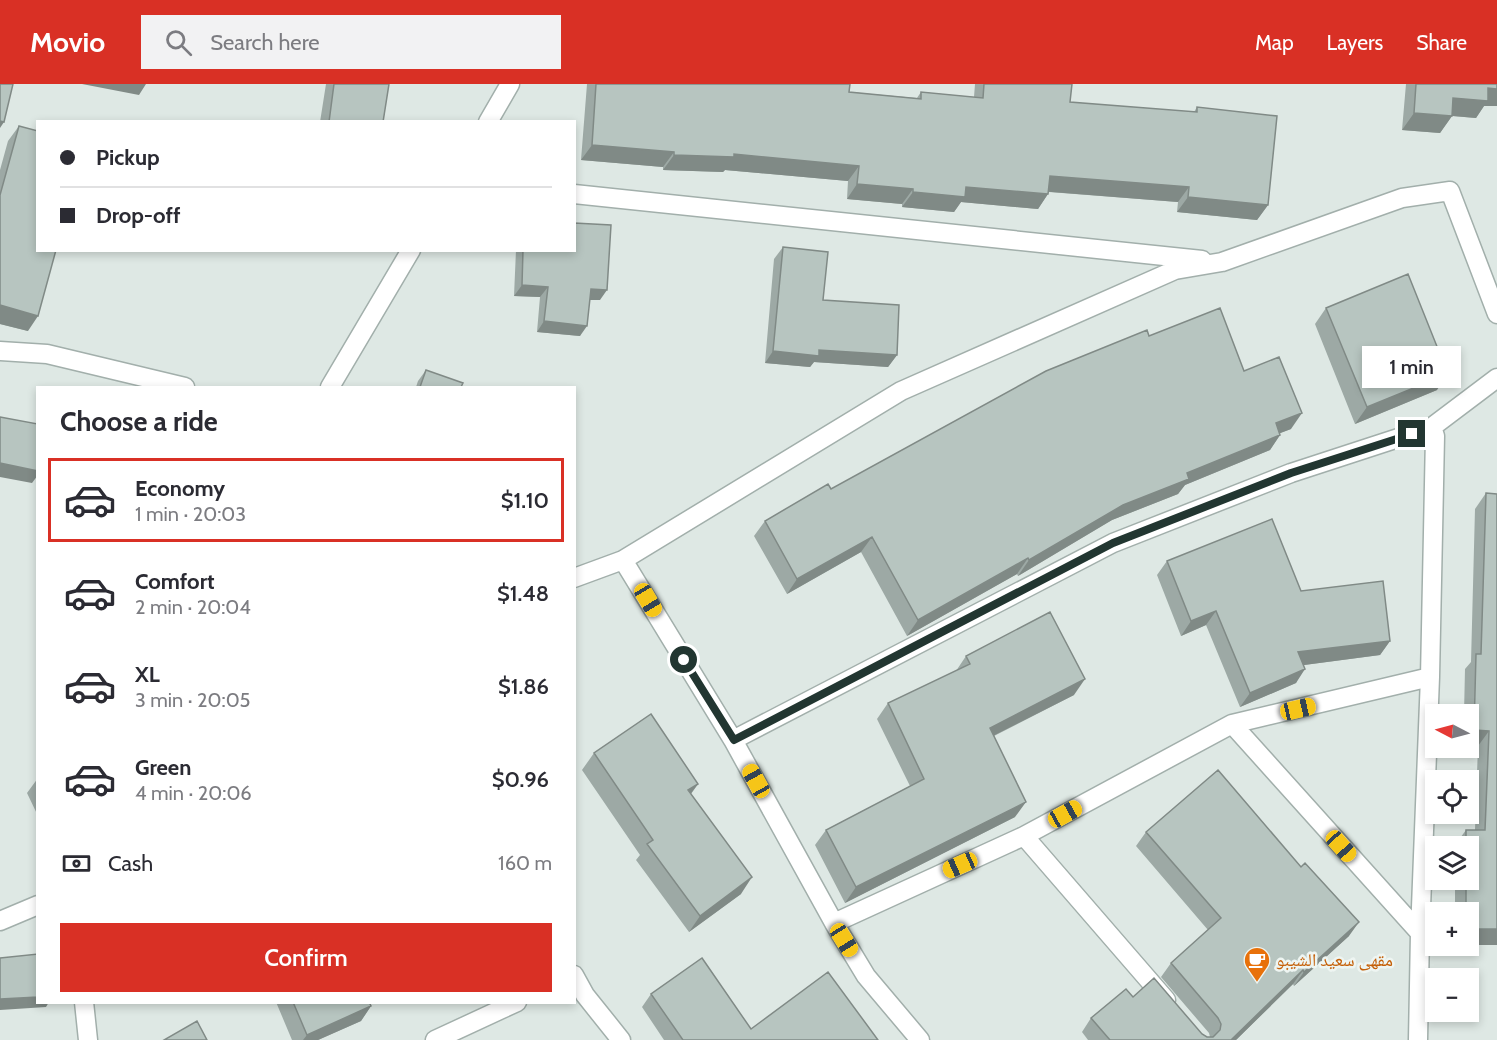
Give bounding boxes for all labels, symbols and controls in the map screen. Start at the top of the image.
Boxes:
search box [141,15,561,69]
text: Movio [30,25,105,59]
icon: search [162,26,195,59]
text: Search here [210,29,320,56]
text: Map [1255,30,1294,55]
text: Layers [1327,30,1383,55]
text: Share [1416,30,1467,55]
text: Pickup [96,144,160,171]
text: Drop-off [96,202,180,229]
callout: 1 min [1362,347,1462,389]
text: 1 min [1389,355,1434,379]
text: Choose a ride [60,405,218,438]
route end [1398,420,1425,447]
icon: car [63,473,117,527]
text: Economy [135,475,225,502]
text: $1.10 [501,487,549,514]
text: 1 min · 20:03 [135,502,246,526]
icon: car [63,566,117,620]
text: Comfort [135,568,214,595]
text: $1.48 [497,580,549,607]
car [631,580,665,620]
text: 2 min · 20:04 [135,595,251,619]
route start [670,646,697,673]
icon: car [63,659,117,713]
text: XL [135,661,160,688]
text: $1.86 [498,673,549,700]
text: 3 min · 20:05 [135,688,250,712]
car [1278,696,1318,722]
north arrow [1425,704,1479,758]
map controls [1425,704,1479,1022]
icon: car [63,752,117,806]
text: Green [135,754,191,781]
car [739,761,773,801]
text: $0.96 [492,766,549,793]
button: locate [1425,770,1479,824]
text: 4 min · 20:06 [135,781,252,805]
car [1045,797,1085,831]
car [1322,827,1360,865]
button: layers [1425,836,1479,890]
icon: cash [60,847,93,880]
car [940,849,980,881]
text: Cash [108,850,153,877]
text: 160 m [498,851,552,875]
button: + [1425,902,1479,956]
car [827,920,861,960]
button: Confirm [60,923,552,992]
cafe icon: مقهى سعيد الشيبو [1242,945,1272,983]
place label: مقهى سعيد الشيبو [1276,949,1393,971]
button: − [1425,968,1479,1022]

